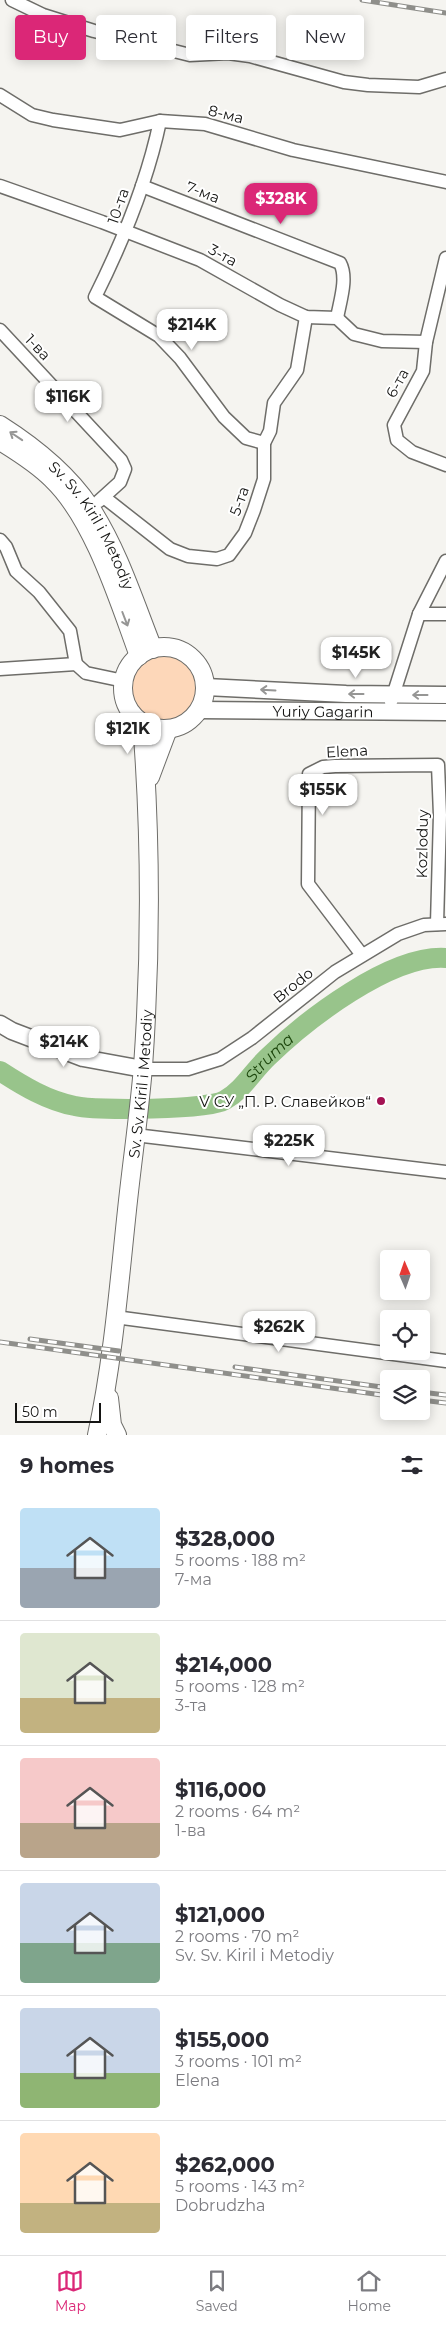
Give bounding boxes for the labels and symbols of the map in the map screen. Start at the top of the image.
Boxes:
street label: 8-ма [206,100,246,128]
street label: 7-ма [184,177,222,207]
pin: $328K [246,182,316,225]
street label: 10-та [103,186,133,226]
street label: 3-та [205,239,241,271]
pin: $214K [157,308,227,351]
street label: 1-ва [21,330,55,364]
street label: 6-та [381,365,413,401]
pin: $116K [33,380,103,423]
one-way arrow [9,431,23,441]
street label: Sv. Sv. Kiril i Metodiy [45,457,139,593]
street label: 5-та [225,484,253,518]
one-way arrow [121,611,131,626]
pin: $145K [321,636,391,679]
one-way arrow [261,686,277,695]
one-way arrow [348,689,364,699]
one-way arrow [412,690,428,700]
street label: Yuriy Gagarin [273,701,373,721]
pin: $121K [93,712,163,755]
street label: Elena [325,740,369,762]
pin: $155K [288,774,358,816]
street label: Kozloduy [412,808,432,879]
street label: Brodo [269,963,317,1007]
street label: Sv. Sv. Kiril i Metodiy [124,1008,156,1159]
pin: $214K [29,1026,99,1068]
water label: Struma [241,1029,297,1086]
place label: V СУ „П. Р. Славейков“ [199,1092,371,1111]
marker: V СУ „П. Р. Славейков“ [375,1095,387,1107]
pin: $225K [254,1124,324,1167]
north arrow [380,1250,430,1300]
pin: $262K [244,1310,314,1353]
scale bar [15,1400,101,1423]

